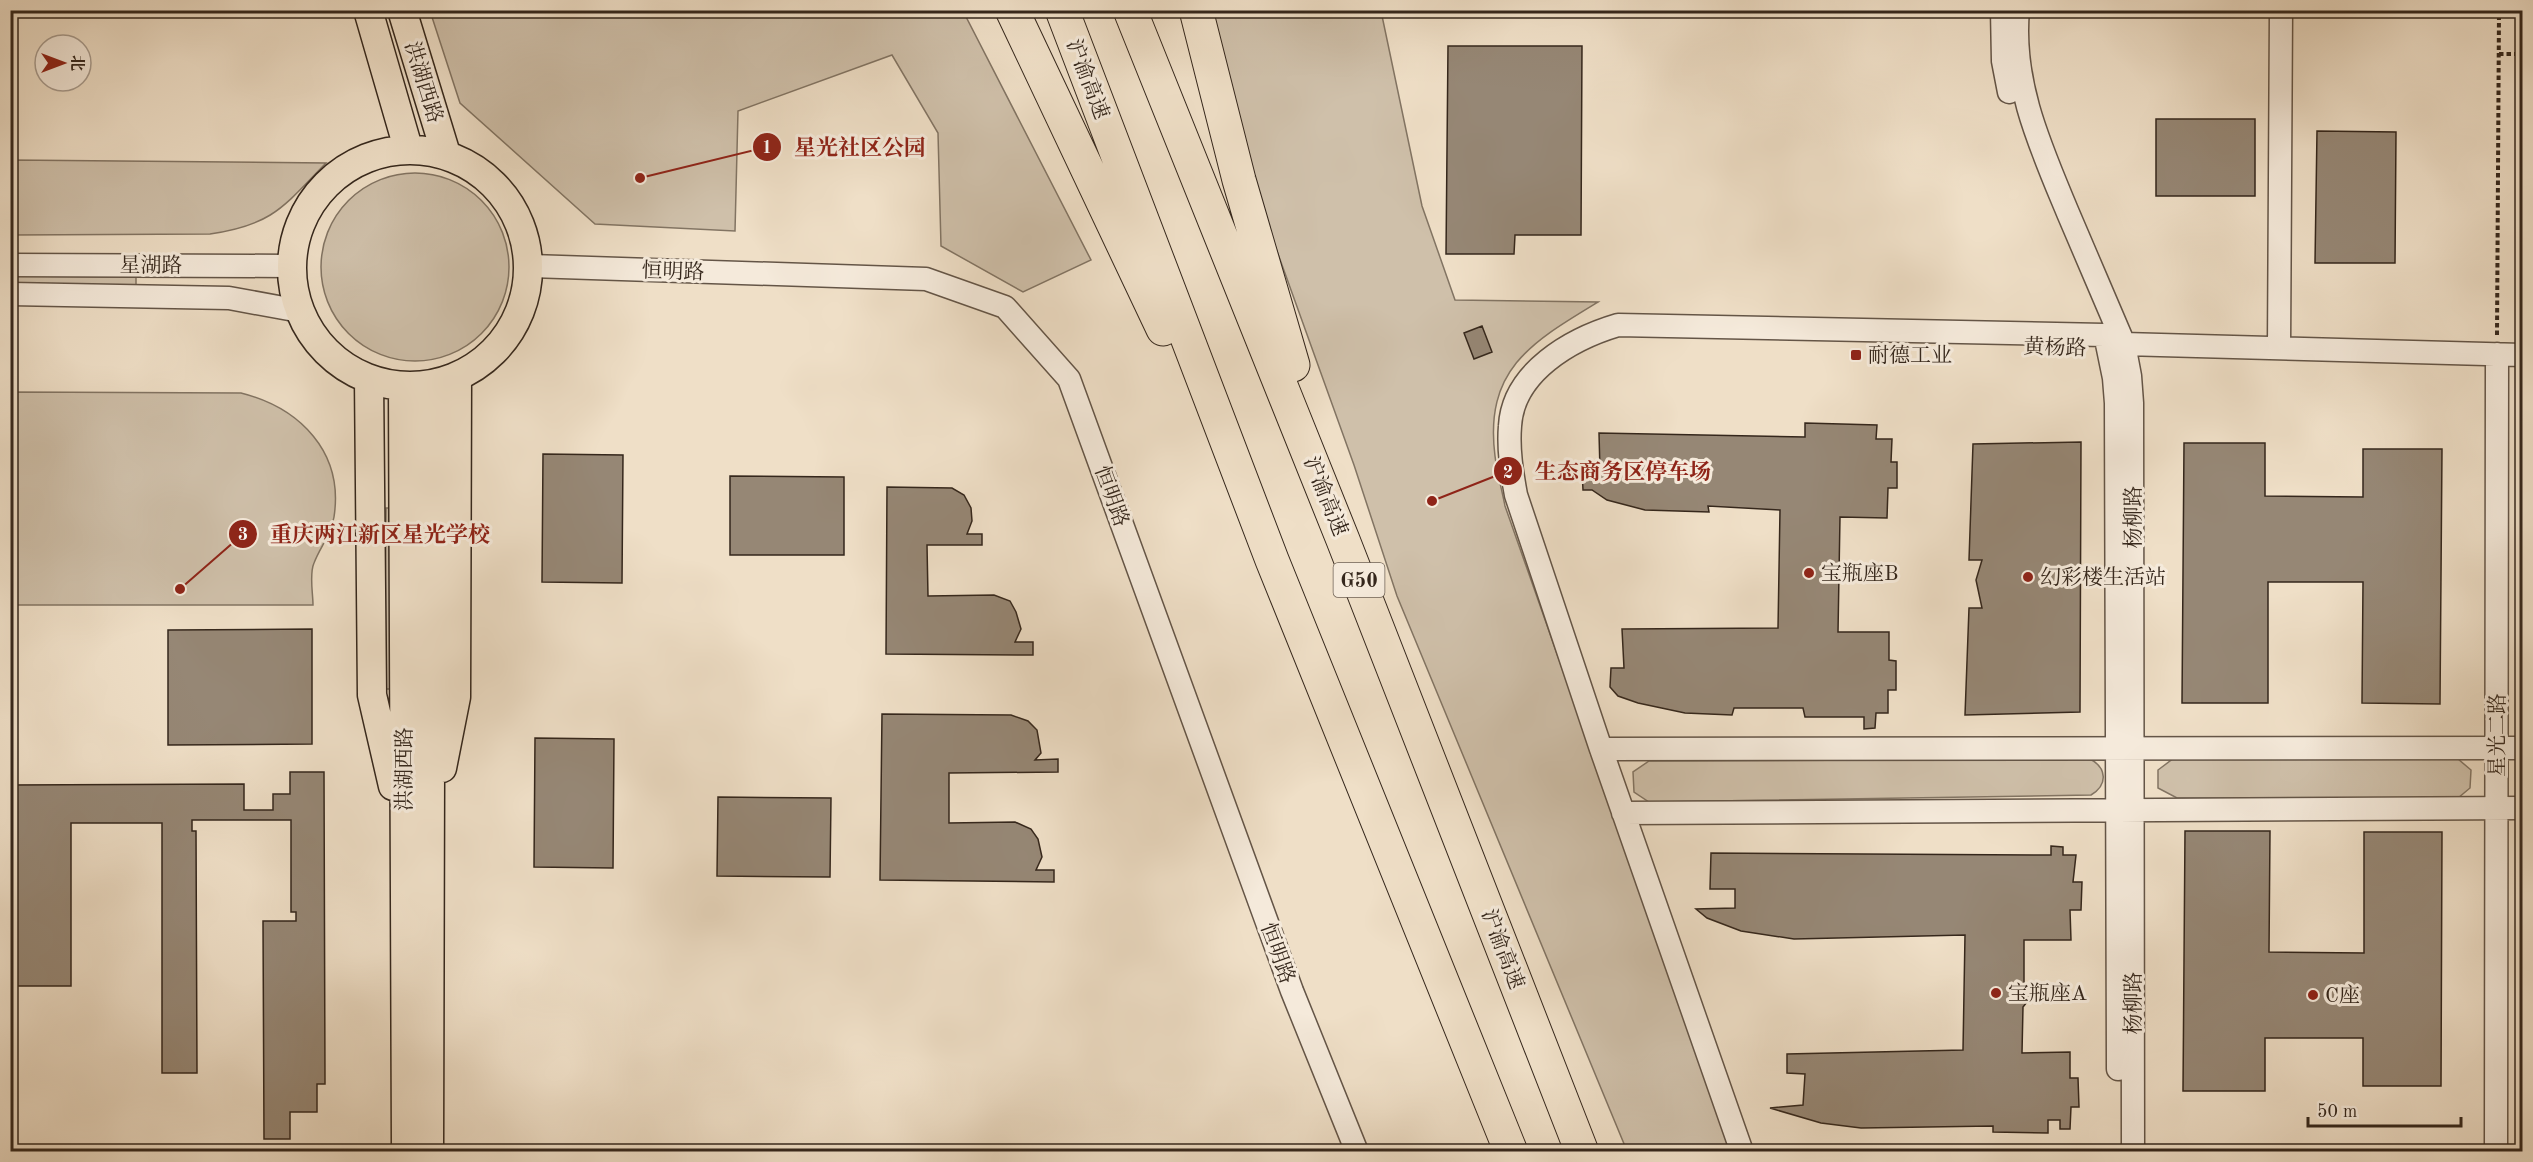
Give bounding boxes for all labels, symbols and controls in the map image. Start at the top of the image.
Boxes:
north arrow [33,33,93,93]
street label: 沪渝高速 [1062,36,1113,123]
street label: 洪湖西路 [400,39,447,126]
text: 北 [68,55,86,71]
callout: 星光社区公园 [752,127,938,167]
text: 星光社区公园 [794,136,926,160]
text: 1 [762,139,772,157]
street label: 星湖路 [120,254,183,277]
street label: 恒明路 [641,259,705,284]
street label: 黄杨路 [2023,335,2087,360]
place label: 耐德工业 [1868,344,1952,367]
marker: 耐德工业 [1849,348,1863,362]
callout: 生态商务区停车场 [1493,451,1723,491]
street label: 沪渝高速 [1299,453,1352,539]
text: 生态商务区停车场 [1535,459,1711,484]
street label: 恒明路 [1090,463,1133,530]
text: 2 [1503,464,1513,482]
street label: 杨柳路 [2122,486,2145,549]
callout: 重庆两江新区星光学校 [228,514,502,554]
text: 重庆两江新区星光学校 [270,522,490,547]
text: 3 [238,526,248,544]
place label: 宝瓶座B [1821,562,1899,585]
road number: G50 [1334,563,1384,597]
marker: 宝瓶座B [1802,566,1816,580]
place label: 幻彩楼生活站 [2040,566,2166,589]
marker: 幻彩楼生活站 [2021,570,2035,584]
street label: 星光二路 [2486,693,2509,777]
street label: 洪湖西路 [393,727,416,811]
street label: 沪渝高速 [1477,906,1528,993]
street label: 恒明路 [1256,920,1299,987]
street label: 杨柳路 [2122,972,2145,1035]
place label: 宝瓶座A [2008,982,2087,1005]
place label: C座 [2325,984,2360,1007]
marker: 宝瓶座A [1989,986,2003,1000]
marker: C座 [2306,988,2320,1002]
scale bar [2308,1090,2461,1128]
text: 50 m [2317,1103,2357,1121]

